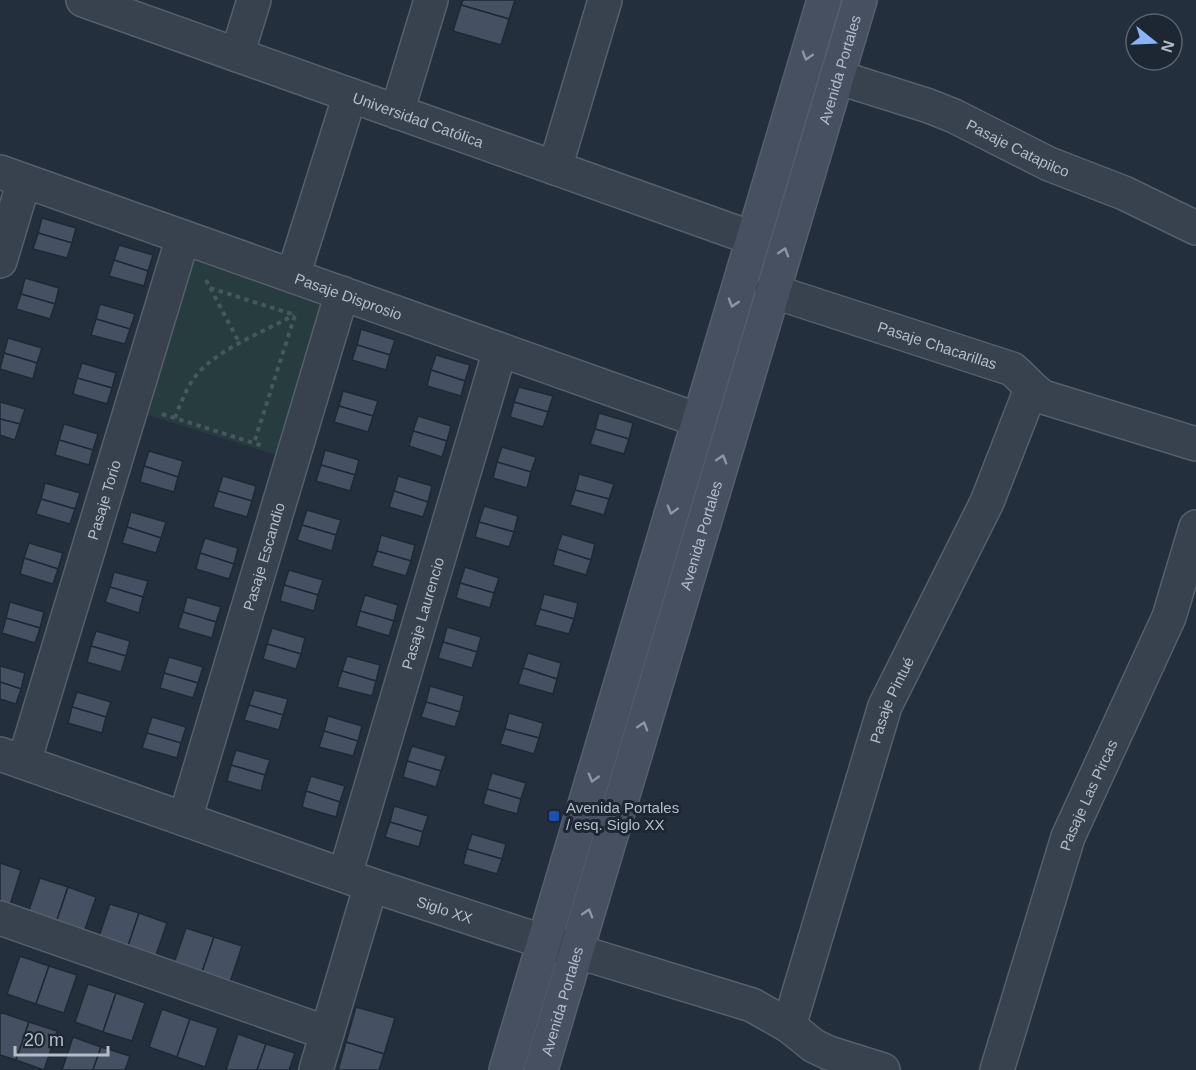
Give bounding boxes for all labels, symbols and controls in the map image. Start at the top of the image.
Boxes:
north arrow [1124,12,1184,72]
street label: Avenida Portales [815,13,864,126]
text: N [1158,38,1178,55]
one-way arrow [802,50,814,61]
street label: Universidad Católica [351,88,487,151]
street label: Pasaje Catapilco [964,115,1072,180]
one-way arrow [777,247,789,258]
street label: Pasaje Disprosio [293,269,405,323]
one-way arrow [728,297,740,308]
street label: Pasaje Chacarillas [876,317,999,372]
one-way arrow [715,454,727,465]
street label: Pasaje Torio [83,458,123,542]
street label: Avenida Portales [676,479,725,592]
street label: Pasaje Escandio [239,500,287,612]
one-way arrow [667,504,679,515]
street label: Pasaje Laurencio [398,555,447,671]
street label: Pasaje Pintué [866,654,917,745]
one-way arrow [636,721,648,732]
street label: Pasaje Las Pircas [1056,737,1120,853]
one-way arrow [588,772,600,783]
place label: Avenida Portales / esq. Siglo XX [566,799,679,833]
marker: Avenida Portales / esq. Siglo XX [547,809,561,823]
street label: Siglo XX [415,892,475,926]
one-way arrow [580,908,593,918]
street label: Avenida Portales [537,944,586,1058]
scale bar [15,1019,108,1057]
text: 20 m [24,1030,64,1050]

